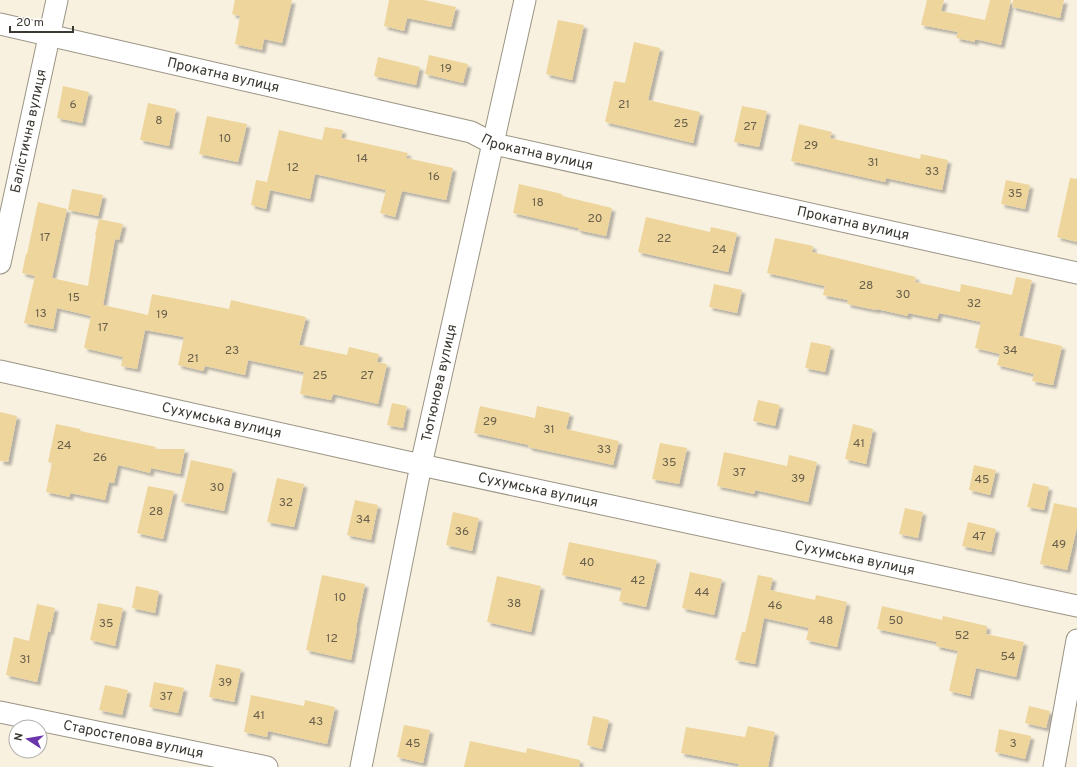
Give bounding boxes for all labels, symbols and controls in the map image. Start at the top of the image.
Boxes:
scale bar [10,8,73,34]
text: 20 m [16,15,44,31]
street label: Прокатна вулиця [165,54,281,96]
house number: 19 [440,61,452,77]
street label: Балістична вулиця [7,68,50,195]
house number: 6 [69,97,77,113]
house number: 21 [618,97,630,113]
house number: 8 [155,113,163,129]
house number: 25 [674,116,688,132]
house number: 27 [743,119,757,135]
street label: Прокатна вулиця [478,130,595,174]
house number: 10 [219,131,231,147]
house number: 29 [804,138,818,154]
house number: 14 [356,151,368,167]
house number: 31 [867,155,879,171]
house number: 12 [287,160,299,176]
house number: 33 [925,164,939,180]
house number: 16 [428,169,440,185]
house number: 35 [1008,186,1022,202]
house number: 18 [532,195,544,211]
street label: Прокатна вулиця [795,203,911,244]
house number: 20 [587,211,603,227]
house number: 17 [40,230,50,246]
house number: 22 [657,231,671,247]
house number: 24 [712,242,726,258]
house number: 28 [859,278,873,294]
house number: 30 [896,287,910,303]
house number: 15 [68,290,80,306]
house number: 32 [967,296,981,312]
house number: 13 [35,306,47,322]
house number: 19 [156,307,168,323]
house number: 17 [98,320,108,336]
street label: Тютюнова вулиця [418,323,461,443]
house number: 23 [225,343,239,359]
house number: 34 [1003,343,1017,359]
house number: 21 [187,351,199,367]
house number: 25 [313,368,327,384]
house number: 27 [360,368,374,384]
street label: Сухумська вулиця [160,399,283,442]
house number: 29 [483,414,497,430]
house number: 31 [543,422,555,438]
house number: 41 [853,436,865,452]
house number: 24 [57,438,71,454]
house number: 33 [597,442,611,458]
house number: 26 [93,450,107,466]
house number: 35 [662,455,676,471]
house number: 37 [732,465,746,481]
street label: Сухумська вулиця [476,469,600,511]
house number: 39 [791,471,805,487]
house number: 45 [975,472,989,488]
house number: 30 [210,480,224,496]
house number: 32 [279,495,293,511]
house number: 28 [149,504,163,520]
house number: 34 [356,512,370,528]
house number: 36 [455,524,469,540]
house number: 47 [972,529,986,545]
street label: Сухумська вулиця [793,537,916,579]
house number: 49 [1052,537,1066,553]
house number: 40 [579,555,595,571]
house number: 42 [631,573,645,589]
house number: 44 [695,585,709,601]
house number: 10 [334,590,346,606]
house number: 38 [507,596,521,612]
house number: 46 [768,598,782,614]
house number: 48 [819,613,833,629]
house number: 50 [888,613,904,629]
house number: 35 [99,616,113,632]
house number: 52 [955,628,969,644]
house number: 12 [326,631,338,647]
house number: 54 [1000,649,1016,665]
house number: 31 [19,652,31,668]
house number: 39 [218,675,232,691]
house number: 37 [159,689,173,705]
house number: 41 [253,708,265,724]
house number: 43 [309,714,323,730]
street label: Старостепова вулиця [62,717,205,762]
north arrow [8,719,48,759]
text: N [12,732,27,742]
house number: 45 [406,736,420,752]
house number: 3 [1009,736,1017,752]

